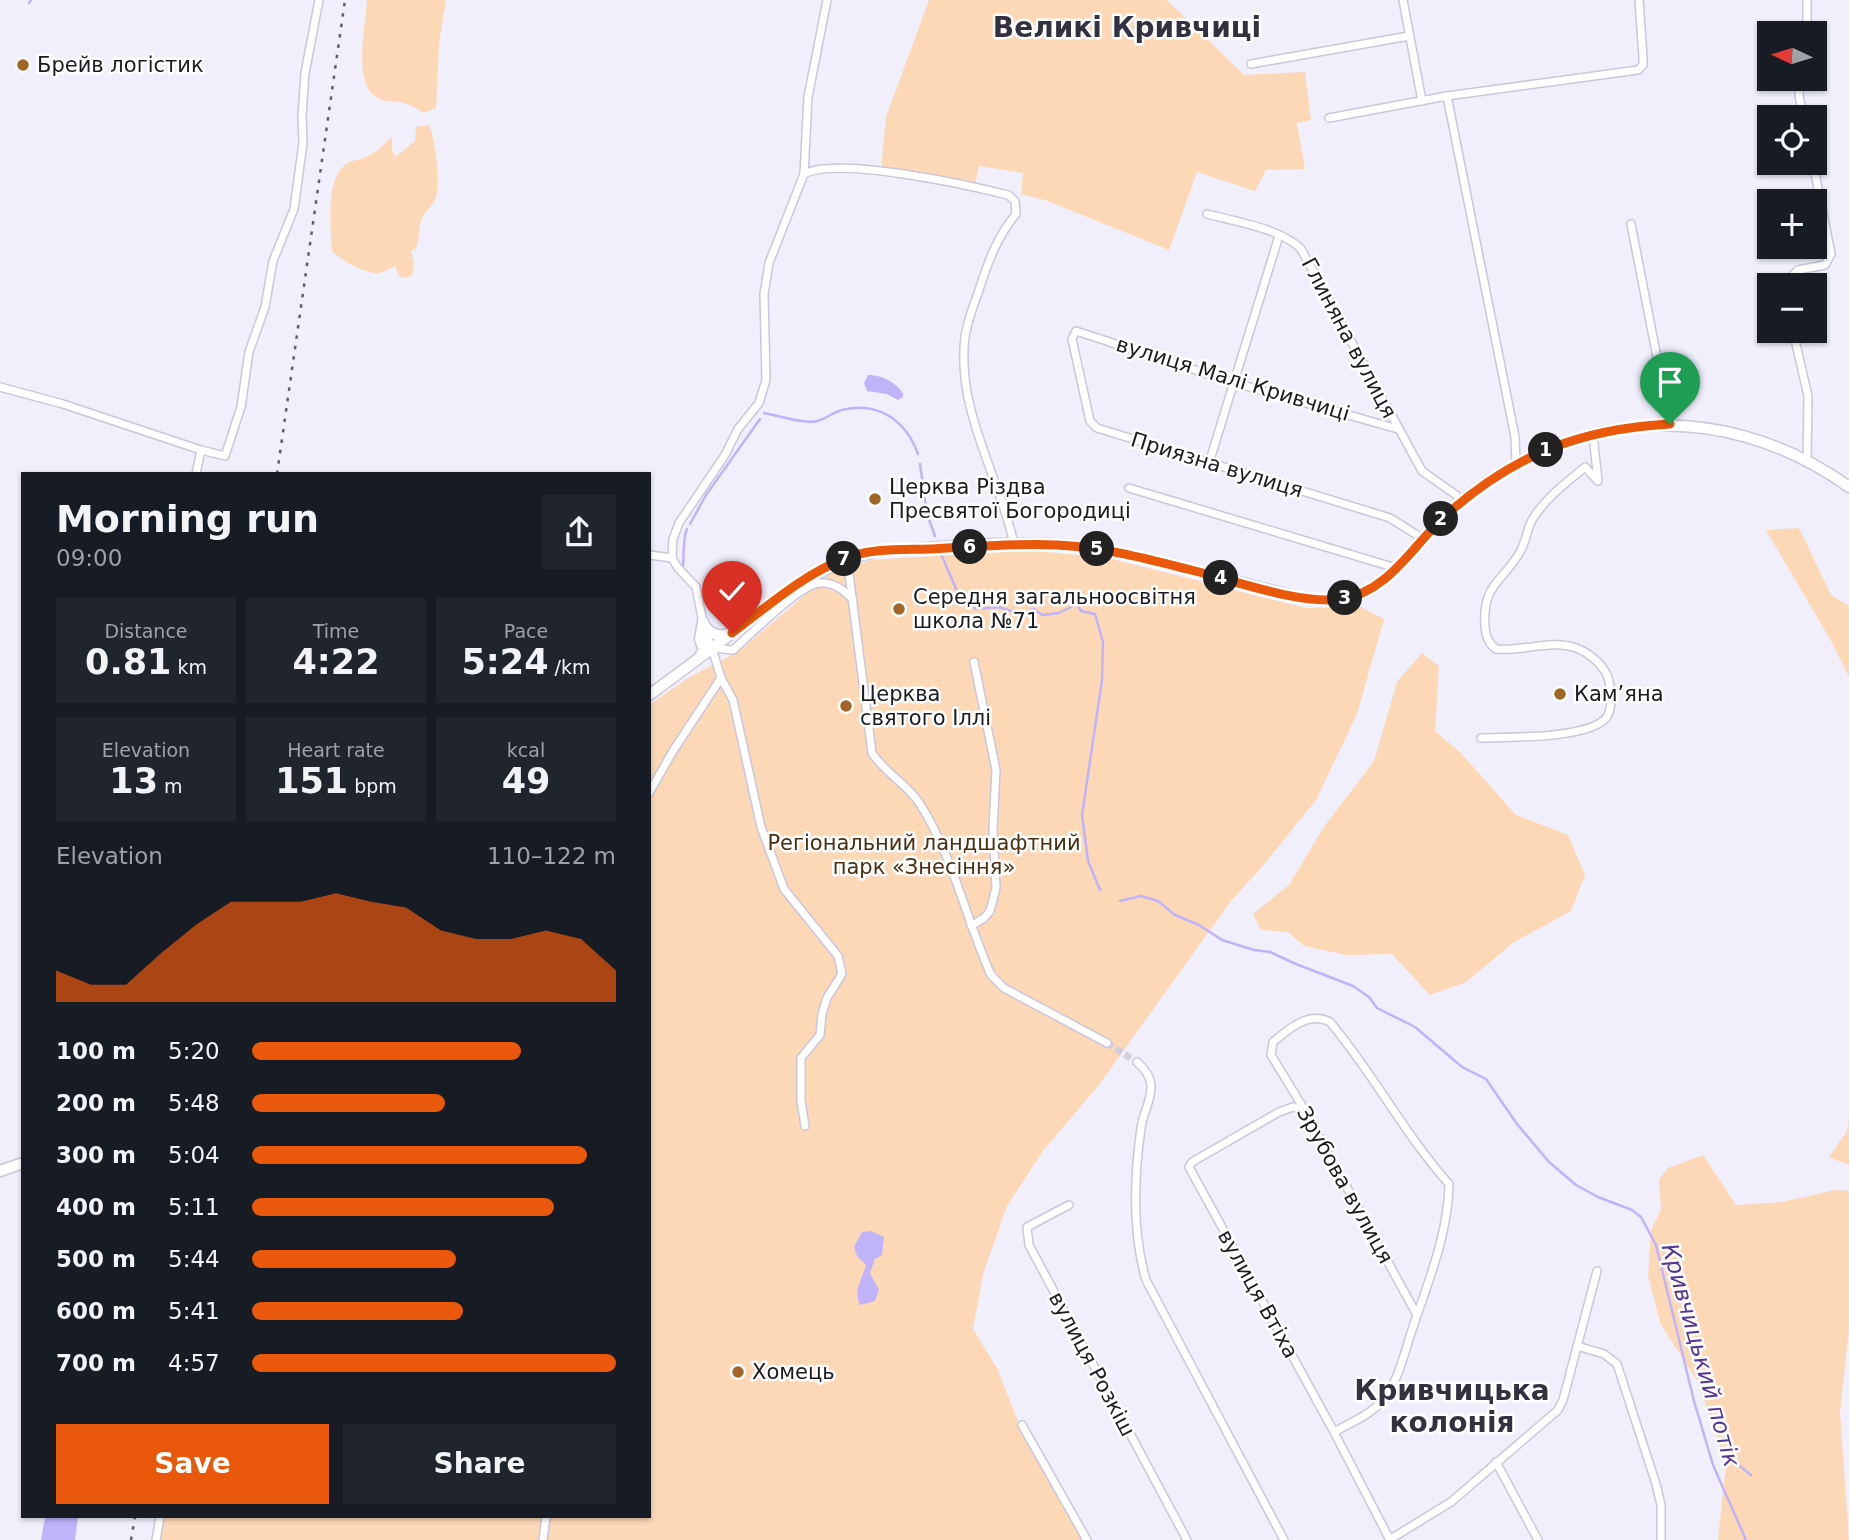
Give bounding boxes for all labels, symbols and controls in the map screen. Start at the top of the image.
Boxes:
district label: Великі Кривчиці [993,11,1261,44]
north arrow [1757,21,1827,91]
map controls [1757,21,1827,343]
place label: Брейв логістик [37,53,204,77]
marker: Брейв логістик [15,57,31,73]
button: locate [1757,105,1827,175]
button: + [1757,189,1827,259]
street label: Глиняна вулиця [1297,254,1401,422]
button: − [1757,273,1827,343]
street label: вулиця Малі Кривчиці [1113,332,1353,426]
pin [1640,352,1700,424]
icon: arrive [1651,363,1689,401]
street label: Приязна вулиця [1128,427,1306,503]
pin: 1 [1528,433,1564,468]
text: 1 [1539,438,1552,460]
place label: Церква Різдва Пресвятої Богородиці [889,475,1131,523]
marker: Церква Різдва Пресвятої Богородиці [867,491,883,507]
button: share [542,495,616,569]
text: Morning run [56,497,319,541]
pin: 2 [1424,502,1458,536]
text: 2 [1434,507,1447,529]
pin: 6 [953,530,988,564]
pin: 5 [1080,532,1114,566]
text: 6 [963,535,976,557]
text: 5 [1090,537,1103,559]
pin: 7 [826,542,862,576]
text: 09:00 [56,545,122,571]
text: 7 [837,547,850,569]
pin: 4 [1204,560,1238,596]
pin [702,561,762,633]
text: 4 [1214,566,1227,588]
icon: check [713,572,751,610]
pin: 3 [1328,580,1362,616]
place label: Середня загальноосвітня школа №71 [913,585,1196,633]
text: 3 [1338,586,1351,608]
marker: Середня загальноосвітня школа №71 [891,601,907,617]
text: Distance [104,620,188,642]
text: Time [313,620,359,642]
text: Pace [504,620,548,642]
text: 0.81 [85,642,171,682]
text: 4:22 [292,642,380,682]
text: 5:24 [461,642,549,682]
text: km [171,656,207,678]
text: /km [549,656,591,678]
place label: Церква святого Іллі [860,682,991,730]
place label: Кам’яна [1574,682,1664,706]
marker: Кам’яна [1552,686,1568,702]
marker: Церква святого Іллі [838,698,854,714]
text: Elevation [102,739,190,761]
text: Heart rate [287,739,385,761]
text: kcal [507,739,545,761]
text: 13 [109,761,158,801]
text: 151 [275,761,348,801]
text: 49 [502,761,550,801]
text: m [158,775,183,797]
text: bpm [348,775,397,797]
park label: Регіональний ландшафтний парк «Знесіння» [767,831,1081,879]
text: Elevation [56,843,163,869]
text: 110–122 m [487,843,616,869]
text: 100 m [56,1038,136,1064]
text: 5:20 [168,1038,220,1064]
text: 200 m [56,1090,136,1116]
text: 5:48 [168,1090,220,1116]
street label: Зрубова вулиця [1292,1102,1398,1268]
text: 300 m [56,1142,136,1168]
text: 5:04 [168,1142,220,1168]
text: 400 m [56,1194,136,1220]
text: 5:11 [168,1194,220,1220]
street label: вулиця Втіха [1213,1226,1303,1362]
water label: Кривчицький потік [1657,1240,1745,1470]
text: 500 m [56,1246,136,1272]
text: 5:44 [168,1246,220,1272]
street label: вулиця Розкіш [1044,1288,1140,1440]
text: 600 m [56,1298,136,1324]
text: 5:41 [168,1298,220,1324]
text: 700 m [56,1350,136,1376]
text: 4:57 [168,1350,220,1376]
place label: Хомець [752,1360,835,1384]
marker: Хомець [730,1364,746,1380]
district label: Кривчицька колонія [1354,1374,1550,1439]
button: Save [56,1424,329,1504]
button: Share [343,1424,616,1504]

